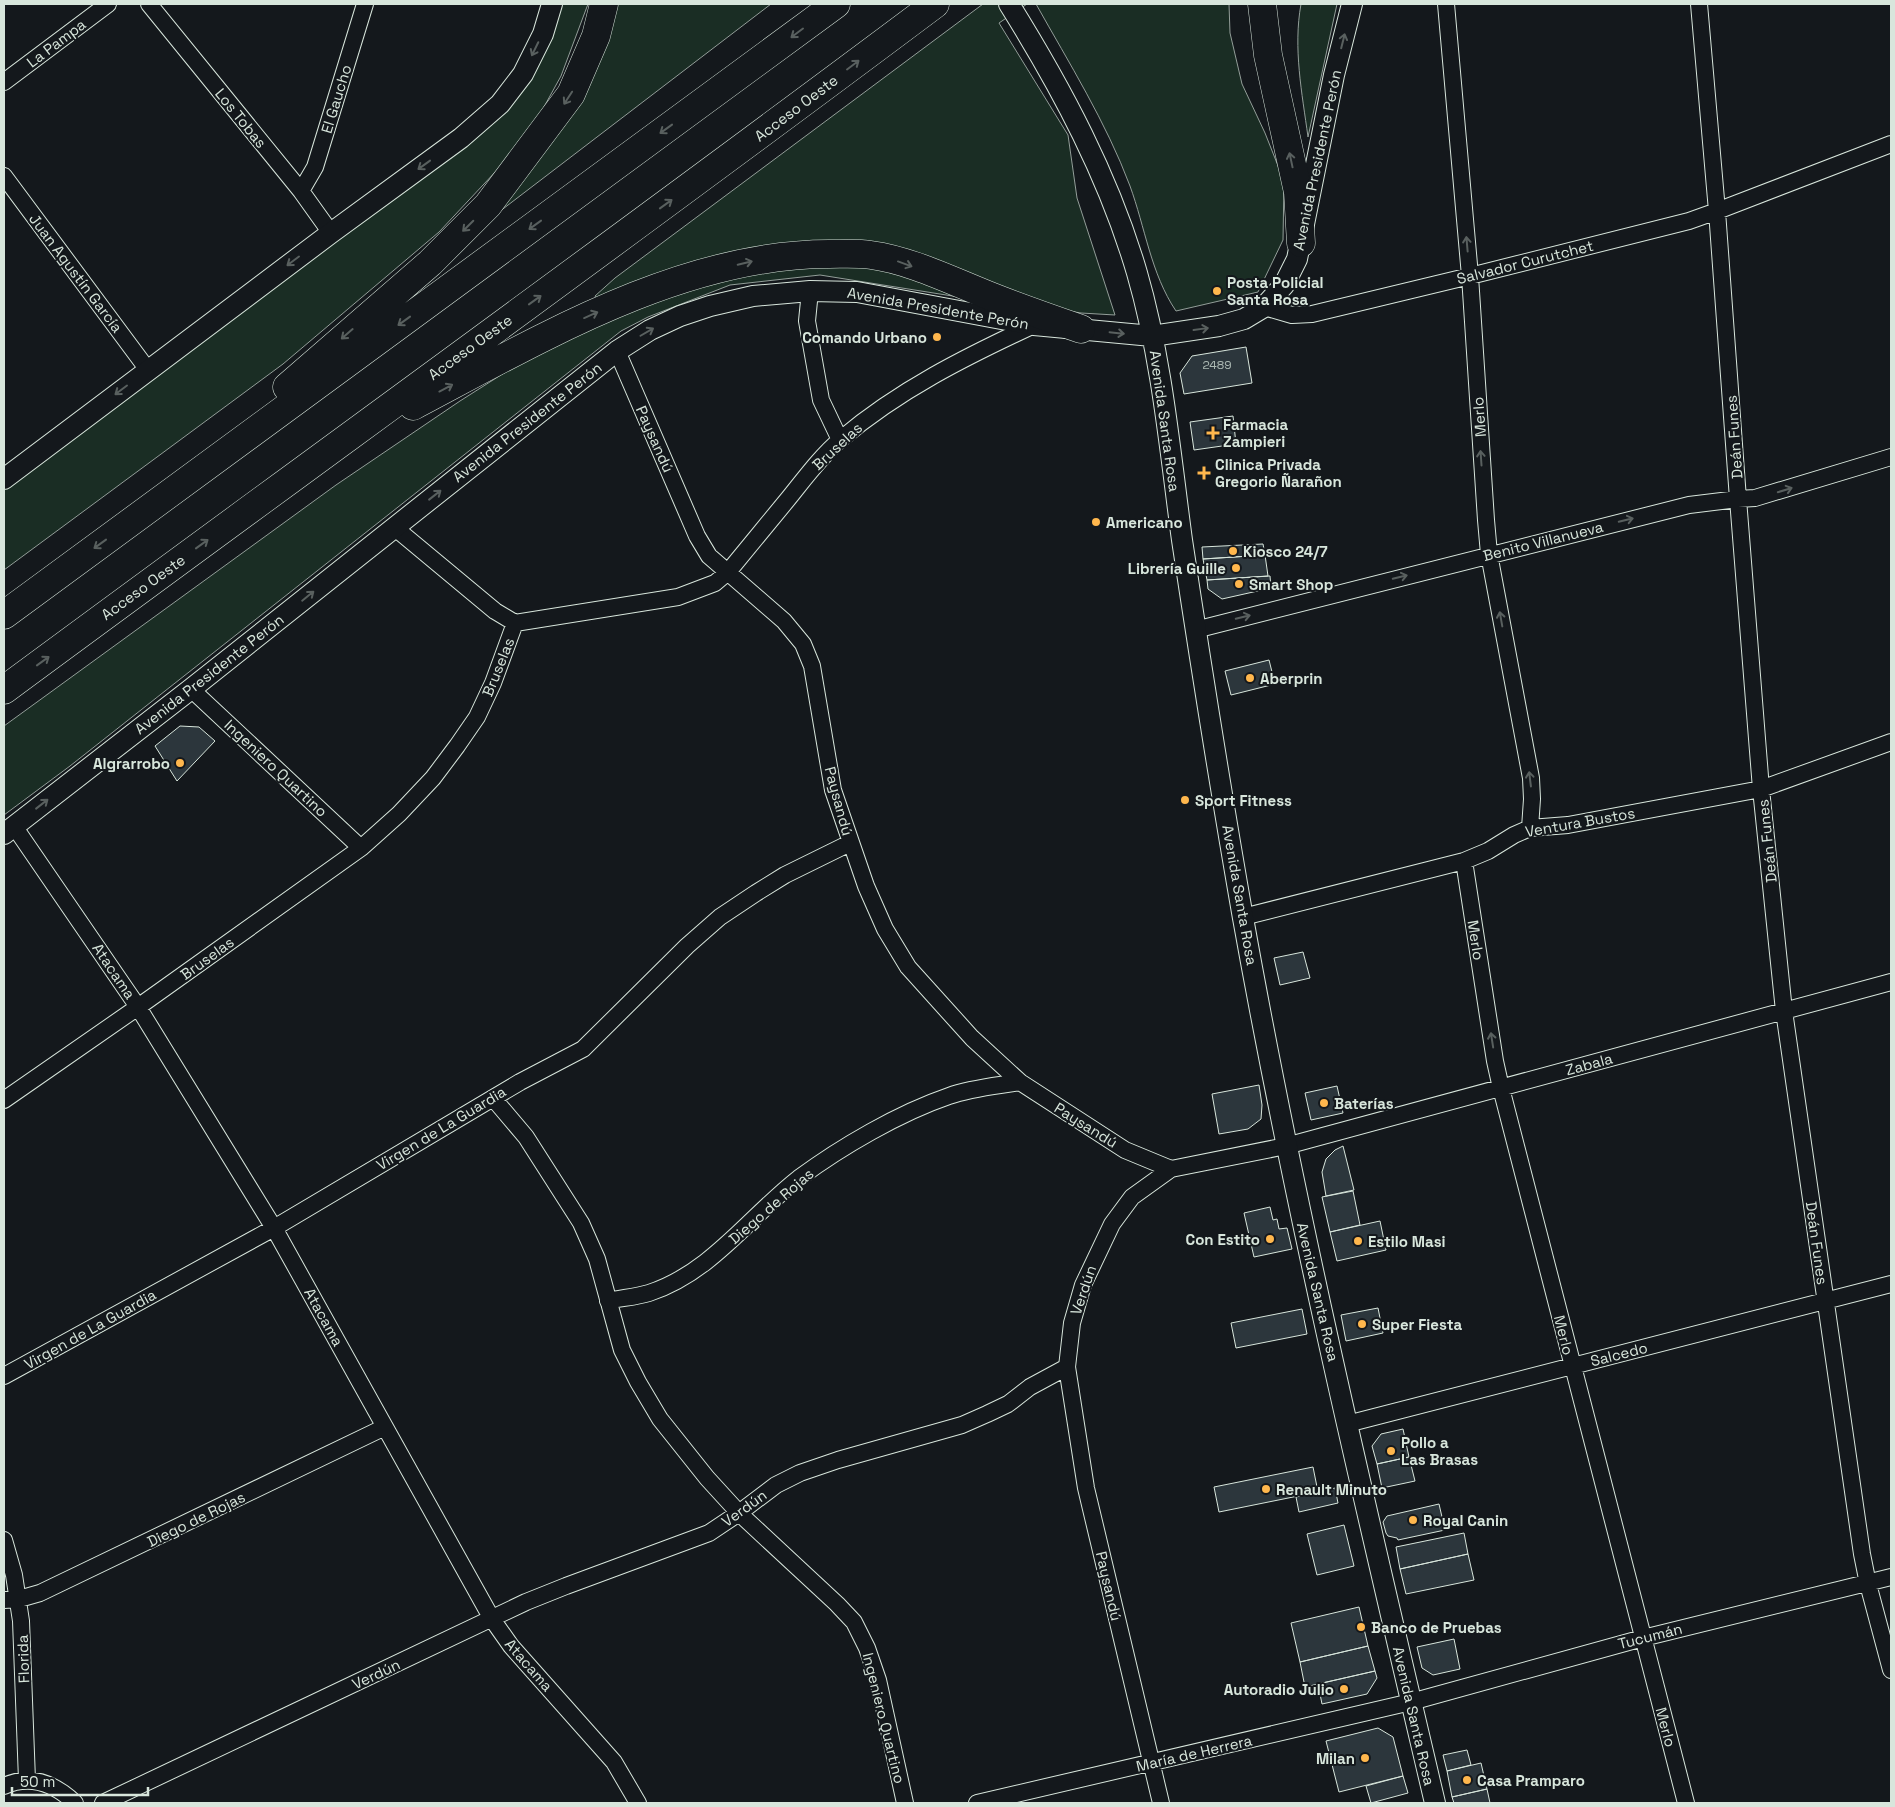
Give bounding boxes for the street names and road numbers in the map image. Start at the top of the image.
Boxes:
street label: La Pampa [23,14,90,71]
street label: El Gaucho [317,62,355,136]
street label: Avenida Presidente Perón [1289,68,1345,252]
street label: Acceso Oeste [751,70,842,146]
street label: Los Tobas [211,84,271,152]
street label: Juan Agustín García [25,210,127,337]
street label: Salvador Curutchet [1455,236,1595,288]
street label: Avenida Presidente Perón [846,283,1030,333]
street label: Acceso Oeste [424,310,516,384]
street label: Avenida Santa Rosa [1146,349,1184,493]
street label: Avenida Presidente Perón [449,358,605,486]
street label: Deán Funes [1722,394,1746,479]
street label: Merlo [1468,396,1490,438]
street label: Paysandú [632,403,678,475]
street label: Bruselas [808,418,866,474]
street label: Benito Villanueva [1481,517,1606,565]
street label: Acceso Oeste [97,550,189,624]
street label: Avenida Presidente Perón [131,610,287,738]
street label: Bruselas [478,635,518,699]
street label: Ingeniero Quartino [220,715,332,821]
street label: Paysandú [821,764,857,838]
street label: Deán Funes [1753,798,1781,884]
street label: Ventura Bustos [1524,803,1636,841]
street label: Avenida Santa Rosa [1218,823,1262,967]
street label: Merlo [1463,919,1489,961]
street label: Bruselas [176,932,238,984]
street label: Atacama [88,939,140,1003]
street label: Zabala [1563,1049,1615,1079]
street label: Virgen de La Guardia [373,1082,510,1174]
street label: Paysandú [1051,1098,1121,1152]
street label: Diego de Rojas [725,1164,818,1248]
street label: Deán Funes [1802,1200,1832,1286]
street label: Avenida Santa Rosa [1293,1221,1343,1364]
street label: Verdún [1066,1263,1100,1317]
street label: Virgen de La Guardia [21,1285,160,1373]
street label: Atacama [300,1285,348,1350]
street label: Merlo [1550,1313,1578,1357]
street label: Salcedo [1588,1338,1650,1370]
street label: Verdún [718,1485,770,1531]
street label: Diego de Rojas [144,1487,248,1551]
street label: Paysandú [1092,1549,1126,1623]
street label: Tucumán [1616,1619,1684,1653]
street label: Florida [13,1634,33,1684]
street label: Atacama [501,1635,557,1695]
street label: Avenida Santa Rosa [1389,1645,1439,1788]
street label: Ingeniero Quartino [859,1651,909,1785]
street label: Verdún [349,1655,403,1693]
street label: Merlo [1652,1705,1680,1749]
street label: María de Herrera [1134,1730,1254,1776]

